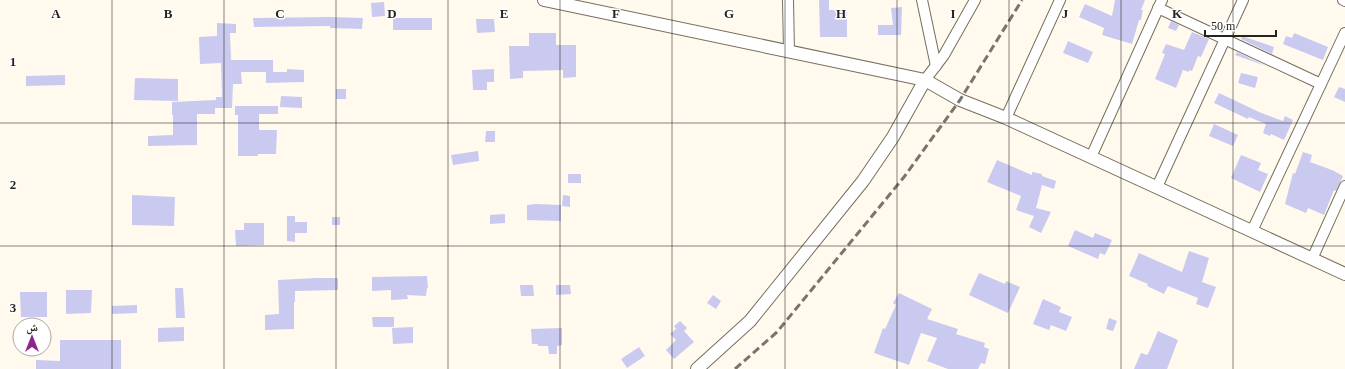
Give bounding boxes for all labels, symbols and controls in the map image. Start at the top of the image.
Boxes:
text: A [51,6,61,21]
text: B [164,6,173,21]
text: C [275,6,285,21]
text: D [387,6,397,21]
text: E [500,6,508,21]
text: F [612,6,620,21]
text: G [724,6,734,21]
text: H [836,6,846,21]
text: I [950,6,956,21]
text: J [1062,6,1069,21]
text: K [1172,6,1183,21]
scale bar [1205,12,1276,38]
text: 50 m [1211,19,1236,33]
text: 1 [10,54,16,69]
text: 2 [10,177,16,192]
text: 3 [10,300,17,315]
north arrow [12,317,52,357]
text: ش [26,321,38,335]

